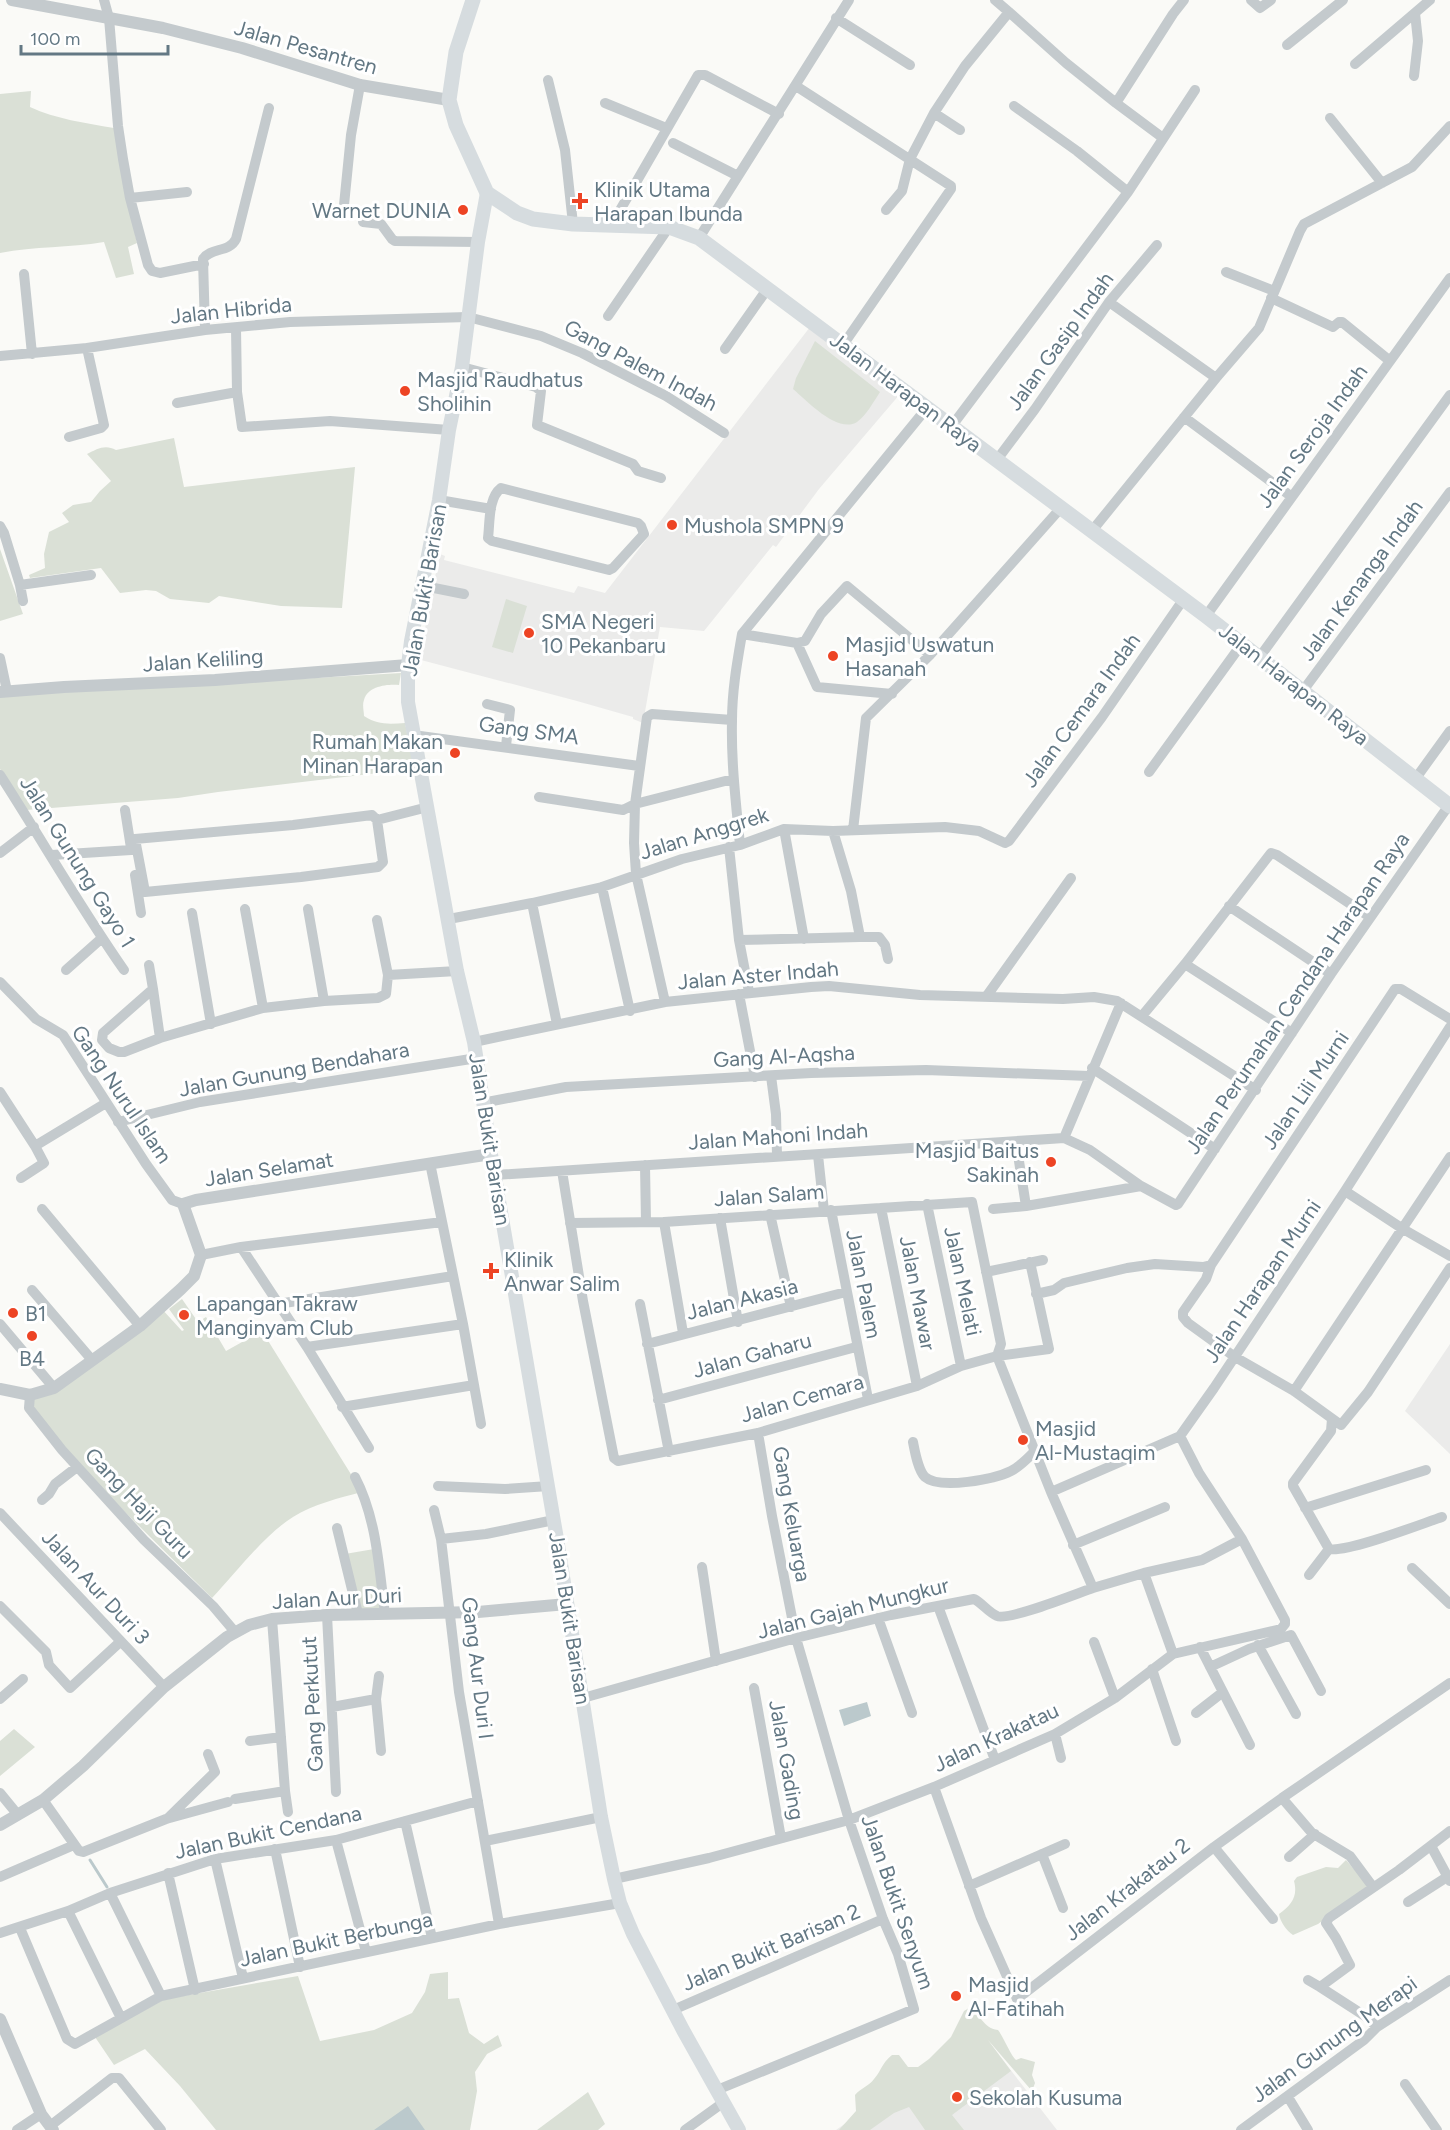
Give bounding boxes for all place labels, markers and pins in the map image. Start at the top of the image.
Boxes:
place label: Klinik Utama Harapan Ibunda [594,177,743,226]
marker: Klinik Utama Harapan Ibunda [571,192,589,210]
place label: Warnet DUNIA [312,198,451,223]
marker: Warnet DUNIA [456,203,470,217]
place label: Masjid Raudhatus Sholihin [417,367,583,416]
marker: Masjid Raudhatus Sholihin [398,384,412,398]
place label: Mushola SMPN 9 [684,513,844,538]
marker: Mushola SMPN 9 [665,518,679,532]
place label: SMA Negeri 10 Pekanbaru [541,609,666,658]
marker: SMA Negeri 10 Pekanbaru [522,626,536,640]
place label: Masjid Uswatun Hasanah [845,632,994,681]
marker: Masjid Uswatun Hasanah [826,649,840,663]
place label: Rumah Makan Minan Harapan [302,729,443,778]
marker: Rumah Makan Minan Harapan [448,746,462,760]
place label: Masjid Baitus Sakinah [915,1138,1039,1187]
marker: Masjid Baitus Sakinah [1044,1155,1058,1169]
place label: Klinik Anwar Salim [504,1247,620,1296]
marker: Klinik Anwar Salim [482,1262,500,1280]
place label: Lapangan Takraw Manginyam Club [196,1291,358,1340]
place label: B1 [25,1301,47,1326]
marker: B1 [6,1306,20,1320]
marker: Lapangan Takraw Manginyam Club [177,1308,191,1322]
marker: B4 [25,1329,39,1343]
place label: B4 [19,1346,45,1371]
place label: Masjid Al-Mustaqim [1035,1416,1155,1465]
marker: Masjid Al-Mustaqim [1016,1433,1030,1447]
place label: Masjid Al-Fatihah [968,1972,1065,2021]
marker: Masjid Al-Fatihah [949,1989,963,2003]
place label: Sekolah Kusuma [969,2085,1122,2110]
marker: Sekolah Kusuma [950,2090,964,2104]

